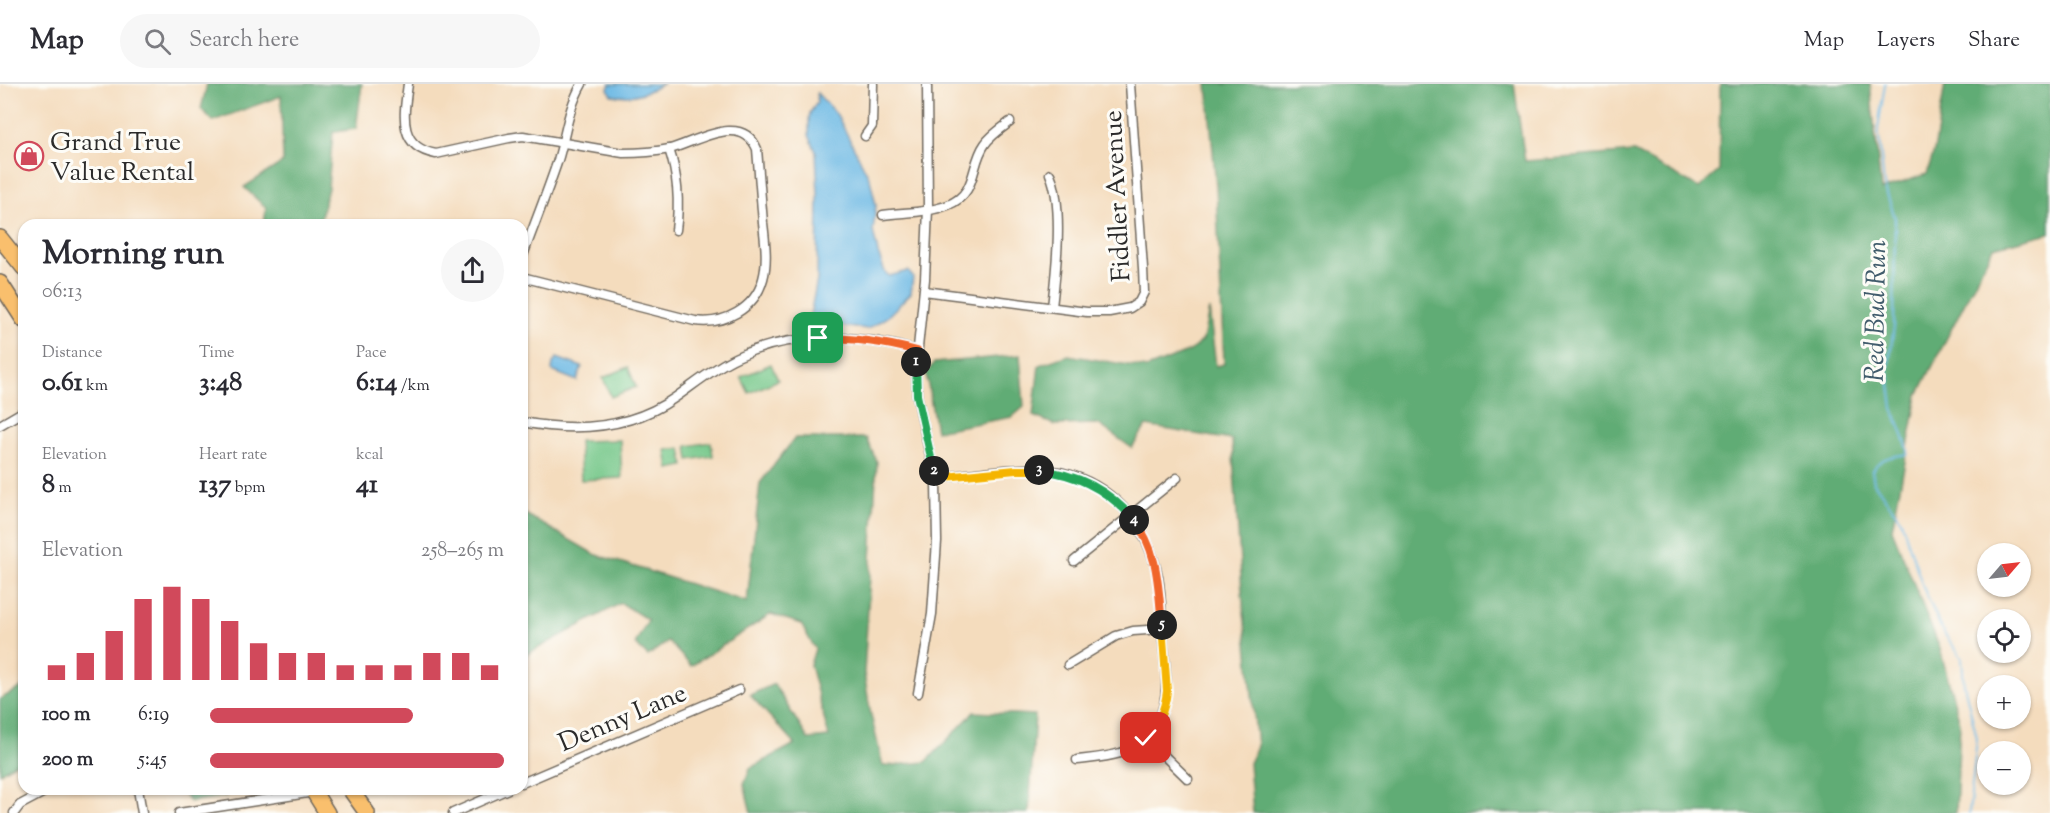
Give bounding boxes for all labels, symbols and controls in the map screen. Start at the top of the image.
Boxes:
search box [120,14,540,68]
text: Map [30,21,84,61]
icon: search [141,25,174,58]
text: Search here [189,25,299,57]
text: Map [1804,26,1844,56]
text: Layers [1877,26,1935,56]
text: Share [1968,26,2020,56]
street label: Fiddler Avenue [1096,109,1141,283]
place label: Grand True Value Rental [50,125,194,192]
shop icon: Grand True Value Rental [13,140,45,172]
text: Morning run [42,231,224,279]
button: share [441,239,504,302]
water label: Red Bud Run [1857,240,1898,382]
text: 06:13 [42,278,82,307]
pin [792,312,843,363]
icon: arrive [801,321,834,354]
text: Distance [42,342,102,365]
text: Time [199,342,235,365]
text: Pace [356,342,387,365]
pin: 1 [901,347,931,377]
text: 1 [913,350,919,373]
text: 0.61 [42,365,83,402]
text: 3:48 [199,365,242,402]
text: 6:14 [356,365,397,402]
text: km [83,375,108,398]
text: /km [397,375,430,398]
text: Elevation [42,444,107,467]
text: Heart rate [199,444,267,467]
text: kcal [356,444,384,467]
pin: 3 [1024,455,1054,485]
pin: 2 [919,456,949,486]
text: 3 [1036,458,1042,481]
text: 2 [930,459,938,482]
text: 8 [42,467,55,504]
text: 137 [199,467,231,504]
text: 41 [356,467,378,504]
text: m [55,477,72,500]
text: bpm [231,477,266,500]
pin: 4 [1119,505,1149,535]
text: 4 [1130,508,1138,531]
text: Elevation [42,537,123,566]
text: 258–265 m [421,537,504,566]
north arrow [1977,543,2031,597]
map controls [1977,543,2031,795]
button: locate [1977,609,2031,663]
pin: 5 [1147,610,1177,640]
text: 5 [1159,613,1165,636]
button: + [1977,675,2031,729]
street label: Denny Lane [553,676,693,763]
text: 100 m [42,701,91,730]
text: 6:19 [138,701,169,730]
pin [1120,712,1171,763]
icon: check [1129,721,1162,754]
button: − [1977,741,2031,795]
text: 200 m [42,746,93,775]
text: 5:45 [138,746,167,775]

